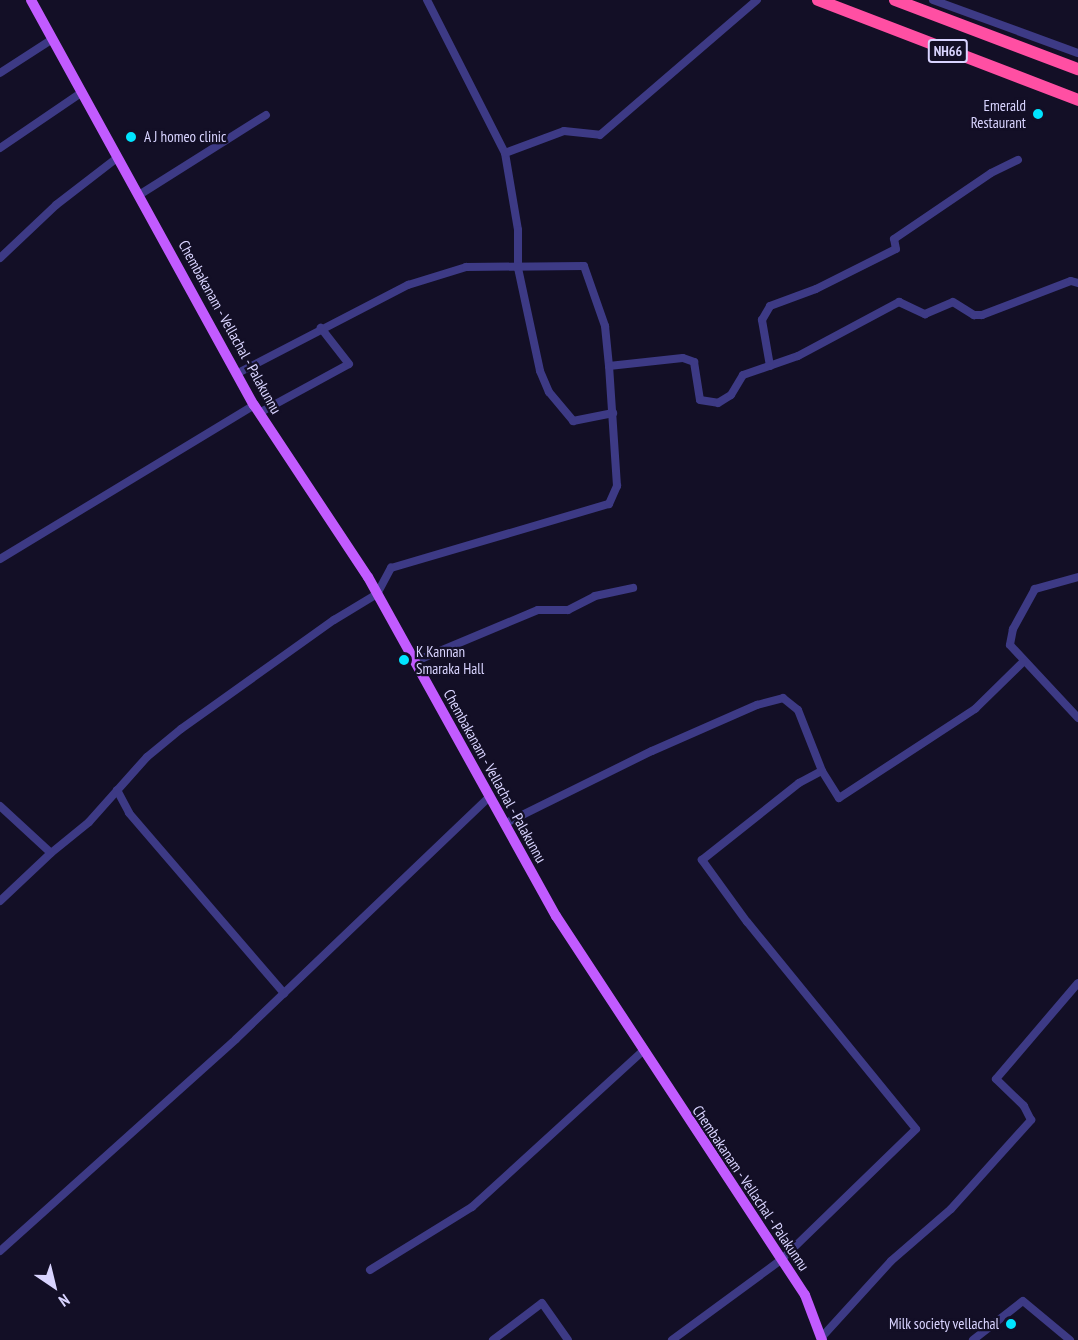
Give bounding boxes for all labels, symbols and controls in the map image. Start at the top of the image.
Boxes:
road number: NH66 [927,40,969,62]
place label: Emerald Restaurant [971,96,1026,131]
marker: Emerald Restaurant [1031,107,1045,121]
marker: A J homeo clinic [122,128,140,146]
place label: A J homeo clinic [144,128,227,146]
street label: Chembakanam - Vellachal - Palakunnu [174,236,286,418]
place label: K Kannan Smaraka Hall [416,642,484,677]
marker: K Kannan Smaraka Hall [397,653,411,667]
street label: Chembakanam - Vellachal - Palakunnu [439,685,551,867]
street label: Chembakanam - Vellachal - Palakunnu [688,1101,814,1275]
north arrow [24,1256,84,1316]
text: N [55,1290,74,1311]
place label: Milk society vellachal [888,1315,999,1333]
marker: Milk society vellachal [1004,1317,1018,1331]

